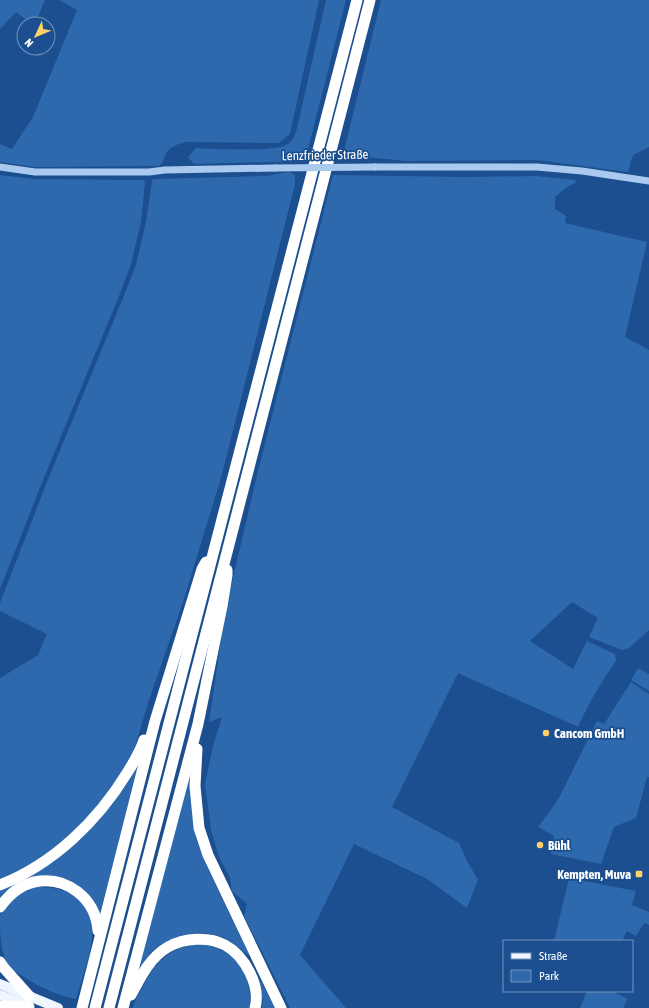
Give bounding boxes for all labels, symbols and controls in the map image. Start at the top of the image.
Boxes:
north arrow [16,16,56,56]
text: N [22,36,35,49]
street label: Lenzfrieder Straße [282,147,369,163]
place label: Cancom GmbH [554,726,624,741]
marker: Cancom GmbH [541,728,551,738]
place label: Bühl [548,838,571,853]
marker: Bühl [535,840,545,850]
place label: Kempten, Muva [557,867,631,882]
marker: Kempten, Muva [634,869,644,879]
legend [503,940,633,992]
text: Straße [539,949,567,963]
text: Park [539,969,560,983]

